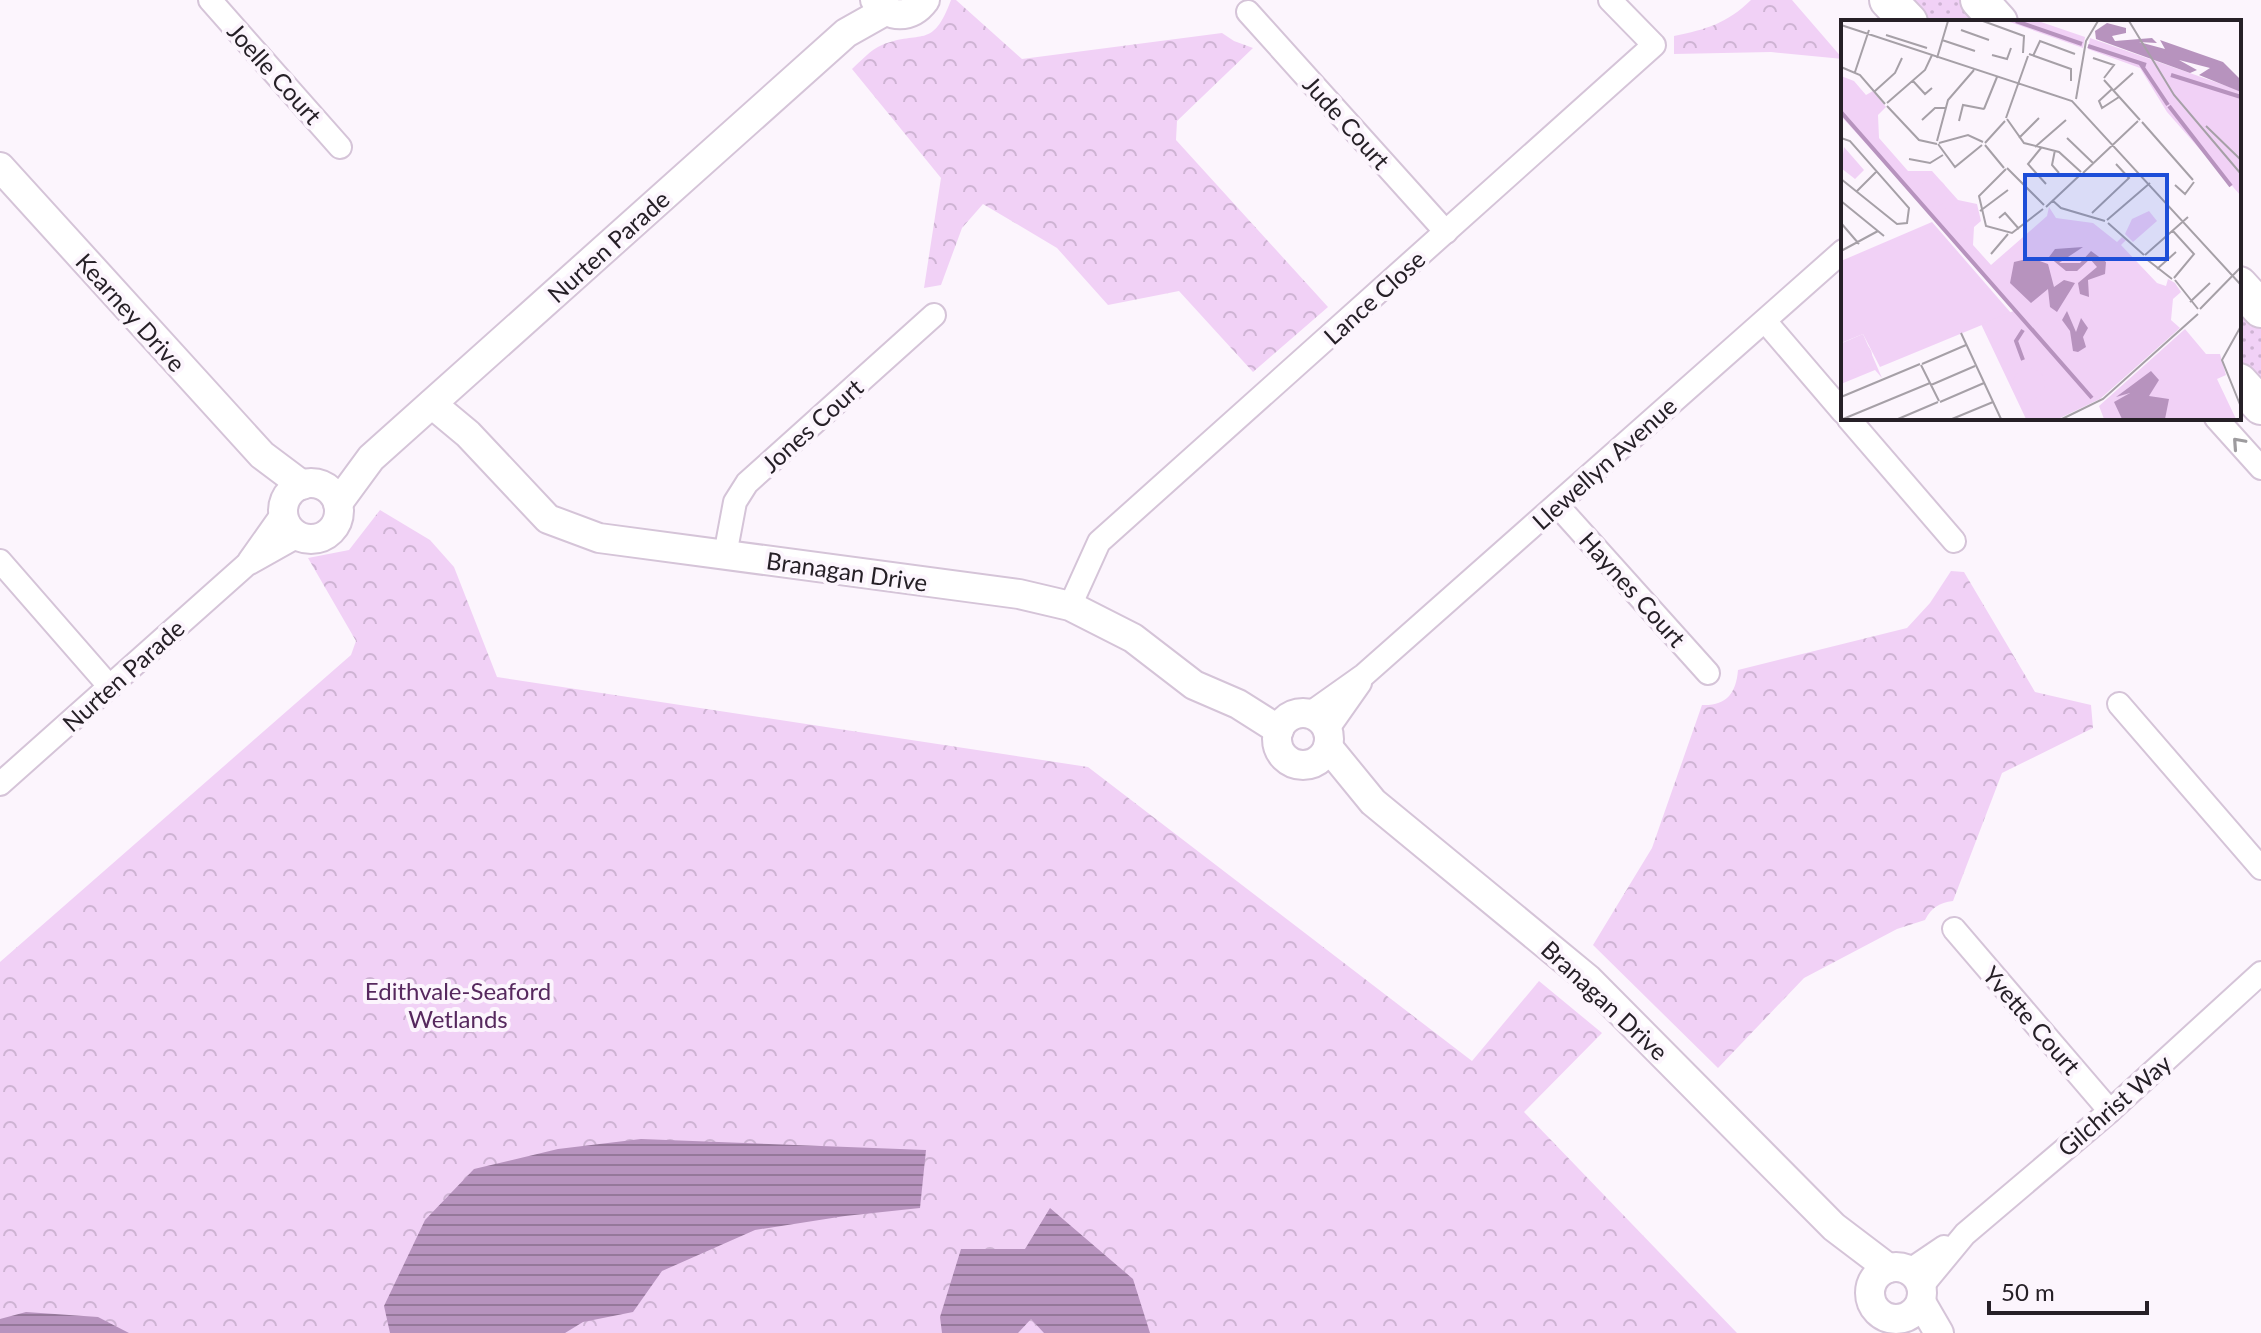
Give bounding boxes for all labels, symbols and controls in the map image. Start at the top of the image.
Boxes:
street label: Joelle Court [222,16,328,130]
inset map [1841,20,2241,420]
street label: Jude Court [1298,69,1397,175]
street label: Nurten Parade [541,184,675,308]
street label: Lance Close [1317,244,1431,350]
street label: Kearney Drive [70,247,192,377]
street label: Jones Court [755,372,869,478]
street label: Llewellyn Avenue [1526,391,1682,535]
one-way arrow [2233,438,2248,452]
street label: Haynes Court [1574,526,1692,653]
street label: Branagan Drive [765,545,929,597]
street label: Nurten Parade [56,613,190,737]
street label: Branagan Drive [1536,934,1674,1066]
street label: Yvette Court [1977,960,2087,1080]
park label: Edithvale-Seaford Wetlands [365,976,551,1033]
street label: Gilchrist Way [2051,1048,2177,1162]
scale bar [1989,1265,2147,1315]
text: 50 m [2001,1277,2055,1306]

